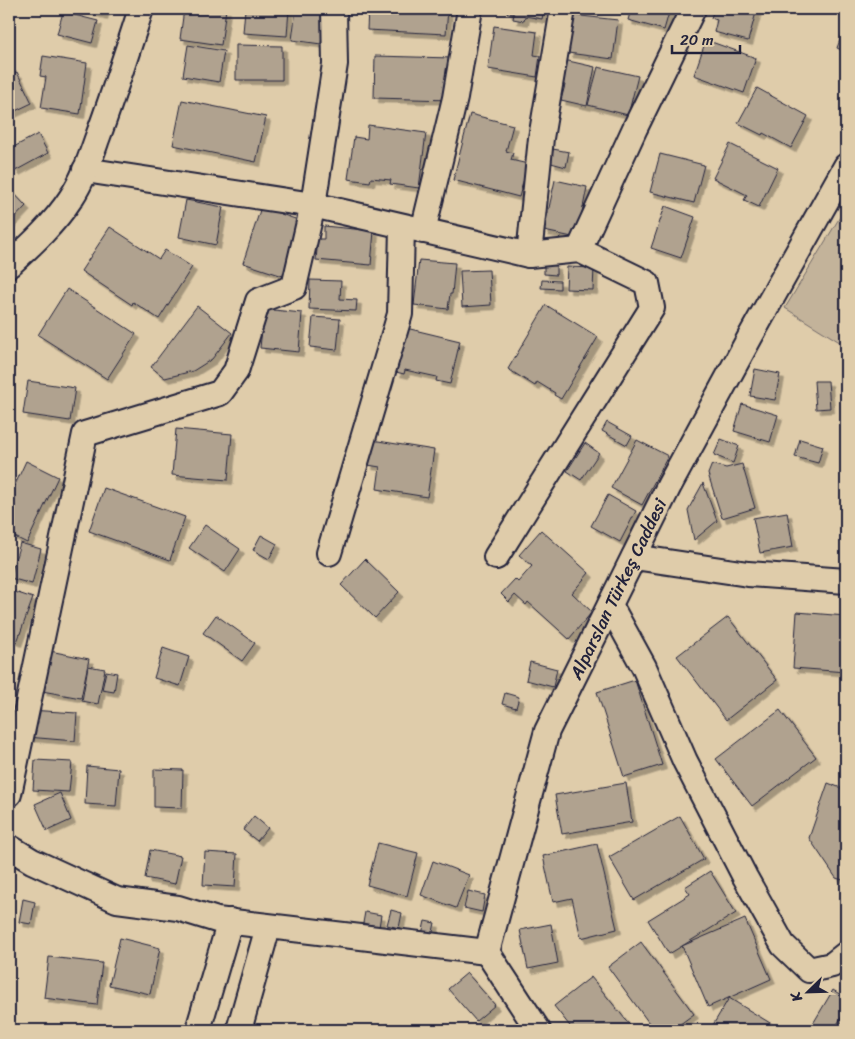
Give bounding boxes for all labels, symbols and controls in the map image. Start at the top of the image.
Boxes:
scale bar [672,22,740,54]
text: 20 m [680,27,714,53]
street label: Alparslan Türkeş Caddesi [560,492,676,686]
north arrow [782,966,832,1016]
text: K [783,987,810,1007]

